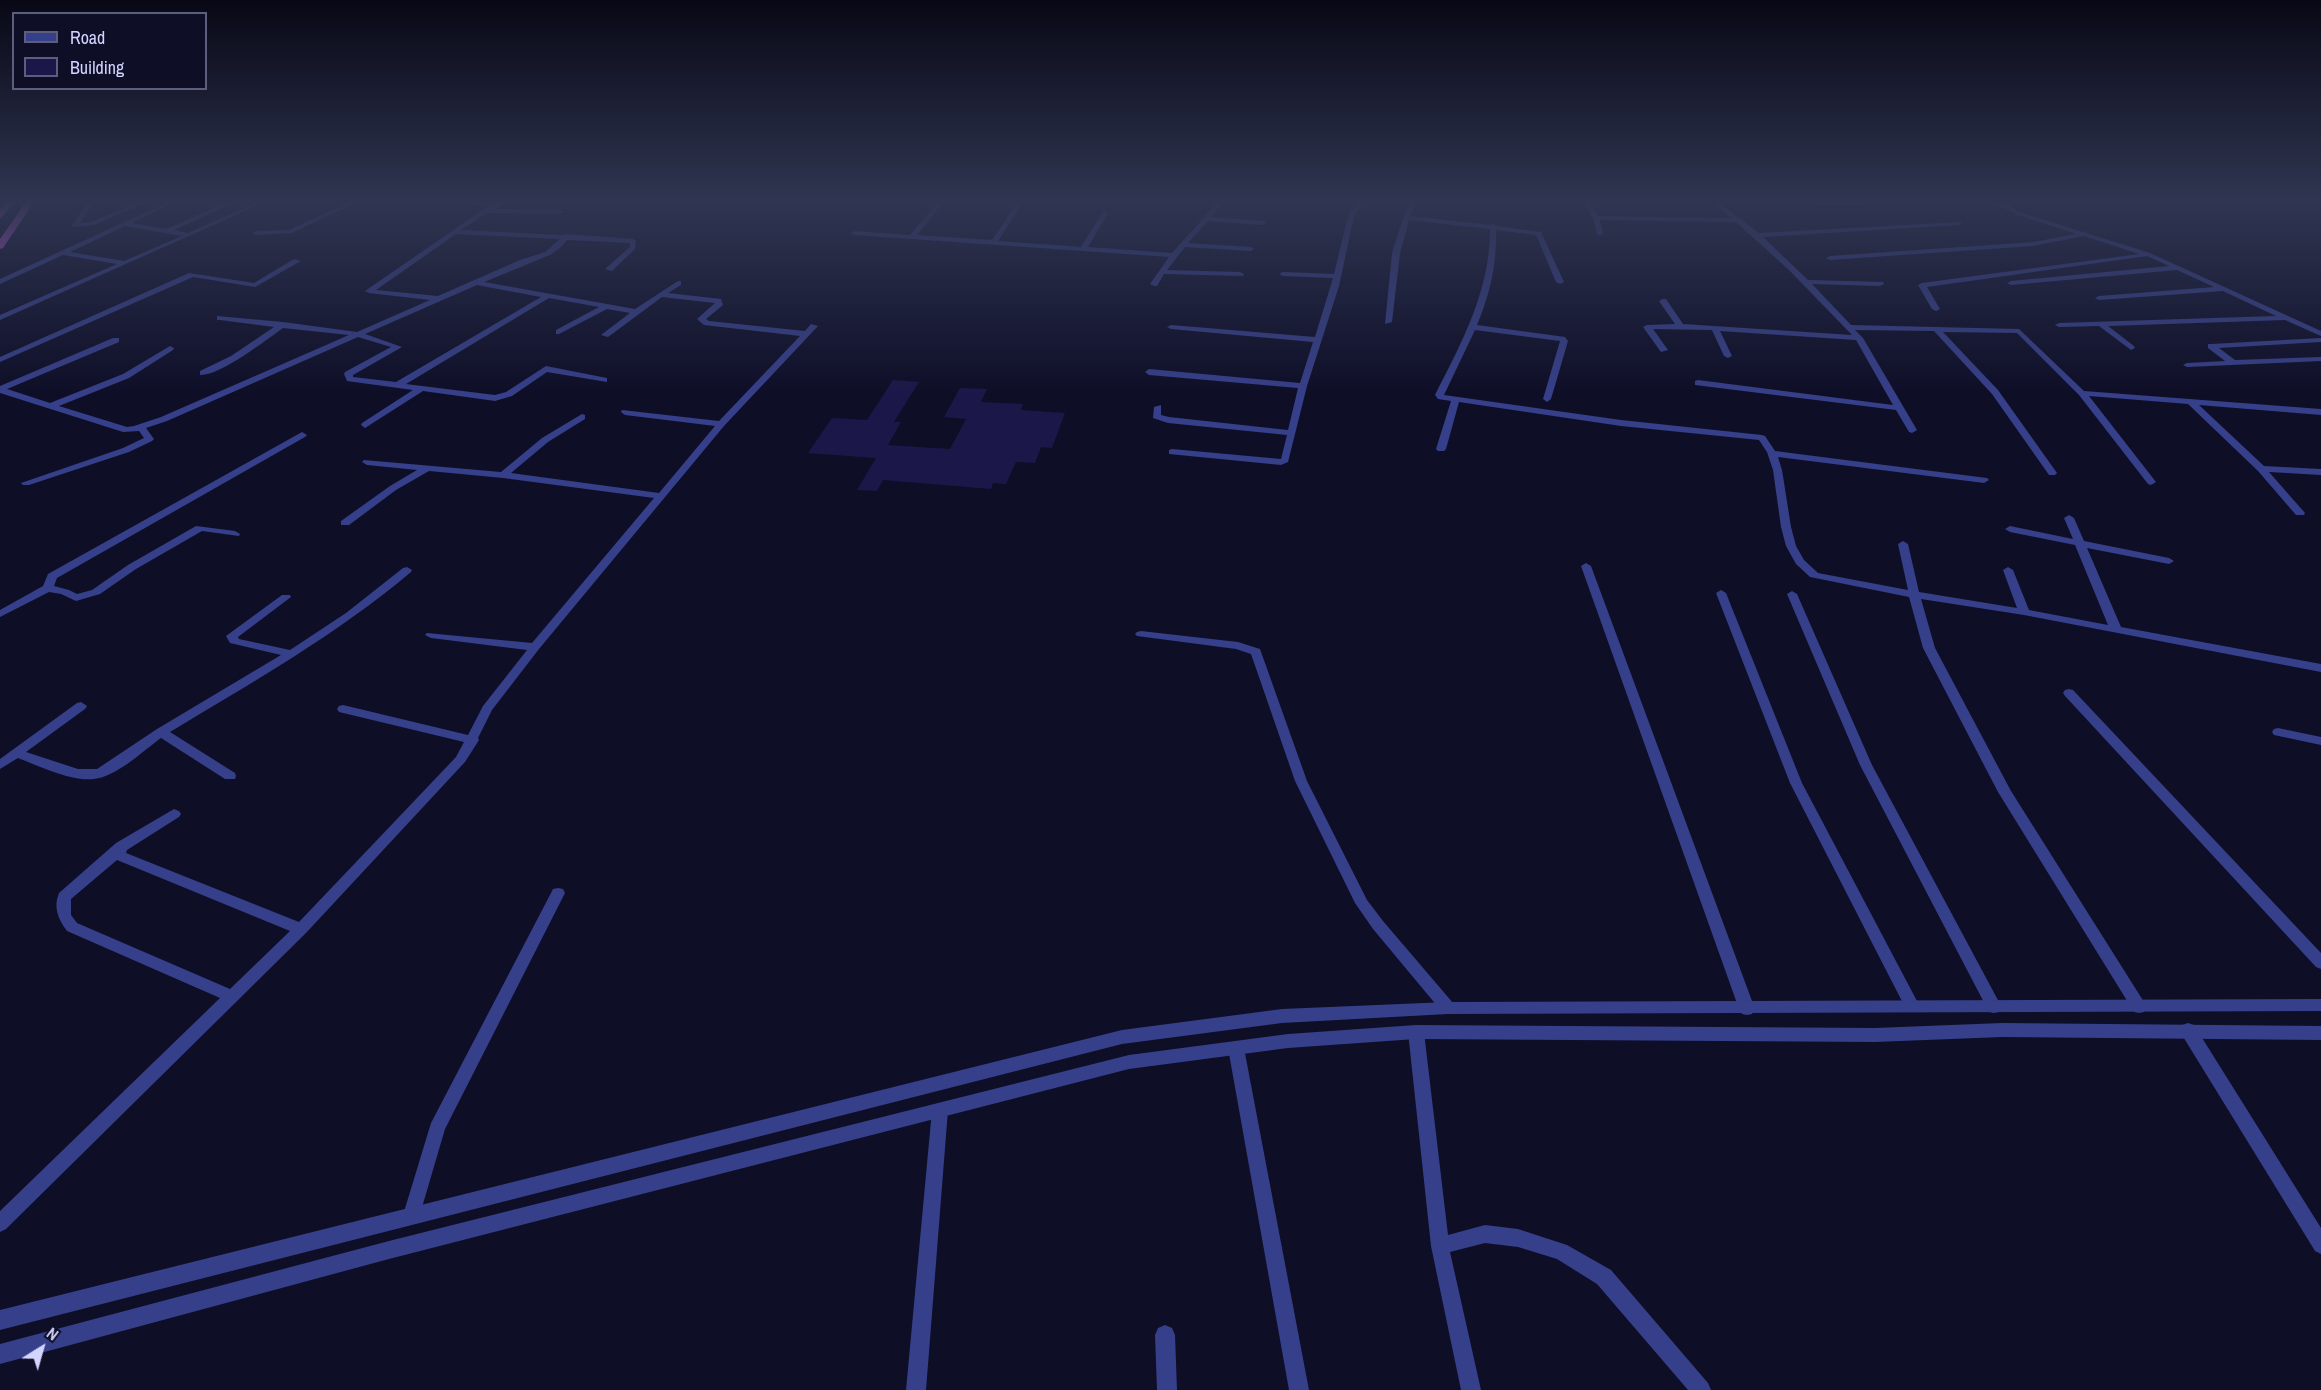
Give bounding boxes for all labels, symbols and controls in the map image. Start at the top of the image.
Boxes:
legend [12,12,207,90]
text: Road [70,25,105,50]
text: Building [70,55,124,80]
north arrow [12,1318,72,1378]
text: N [42,1322,63,1345]

